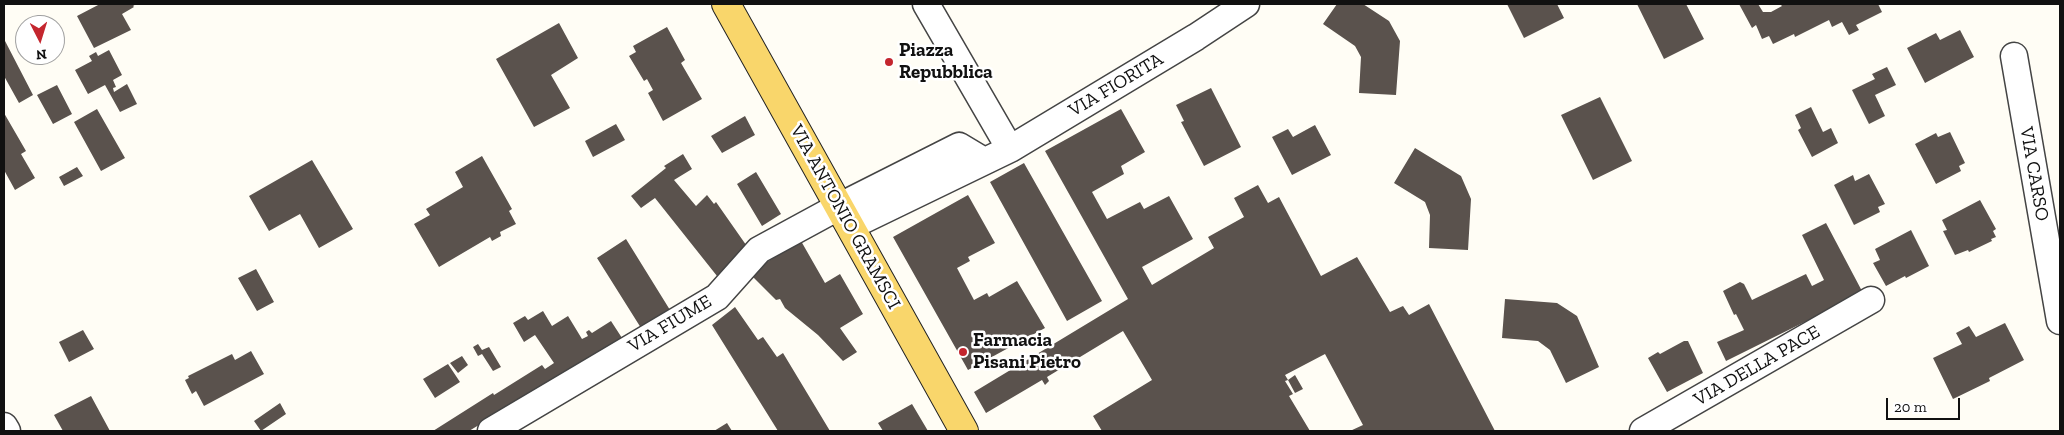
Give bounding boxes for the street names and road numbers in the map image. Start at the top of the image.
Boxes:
street label: VIA FIORITA [1065,48,1167,122]
street label: VIA ANTONIO GRAMSCI [785,121,905,313]
street label: VIA CARSO [2014,125,2054,223]
street label: VIA FIUME [624,290,716,358]
street label: VIA DELLA PACE [1690,321,1824,411]

